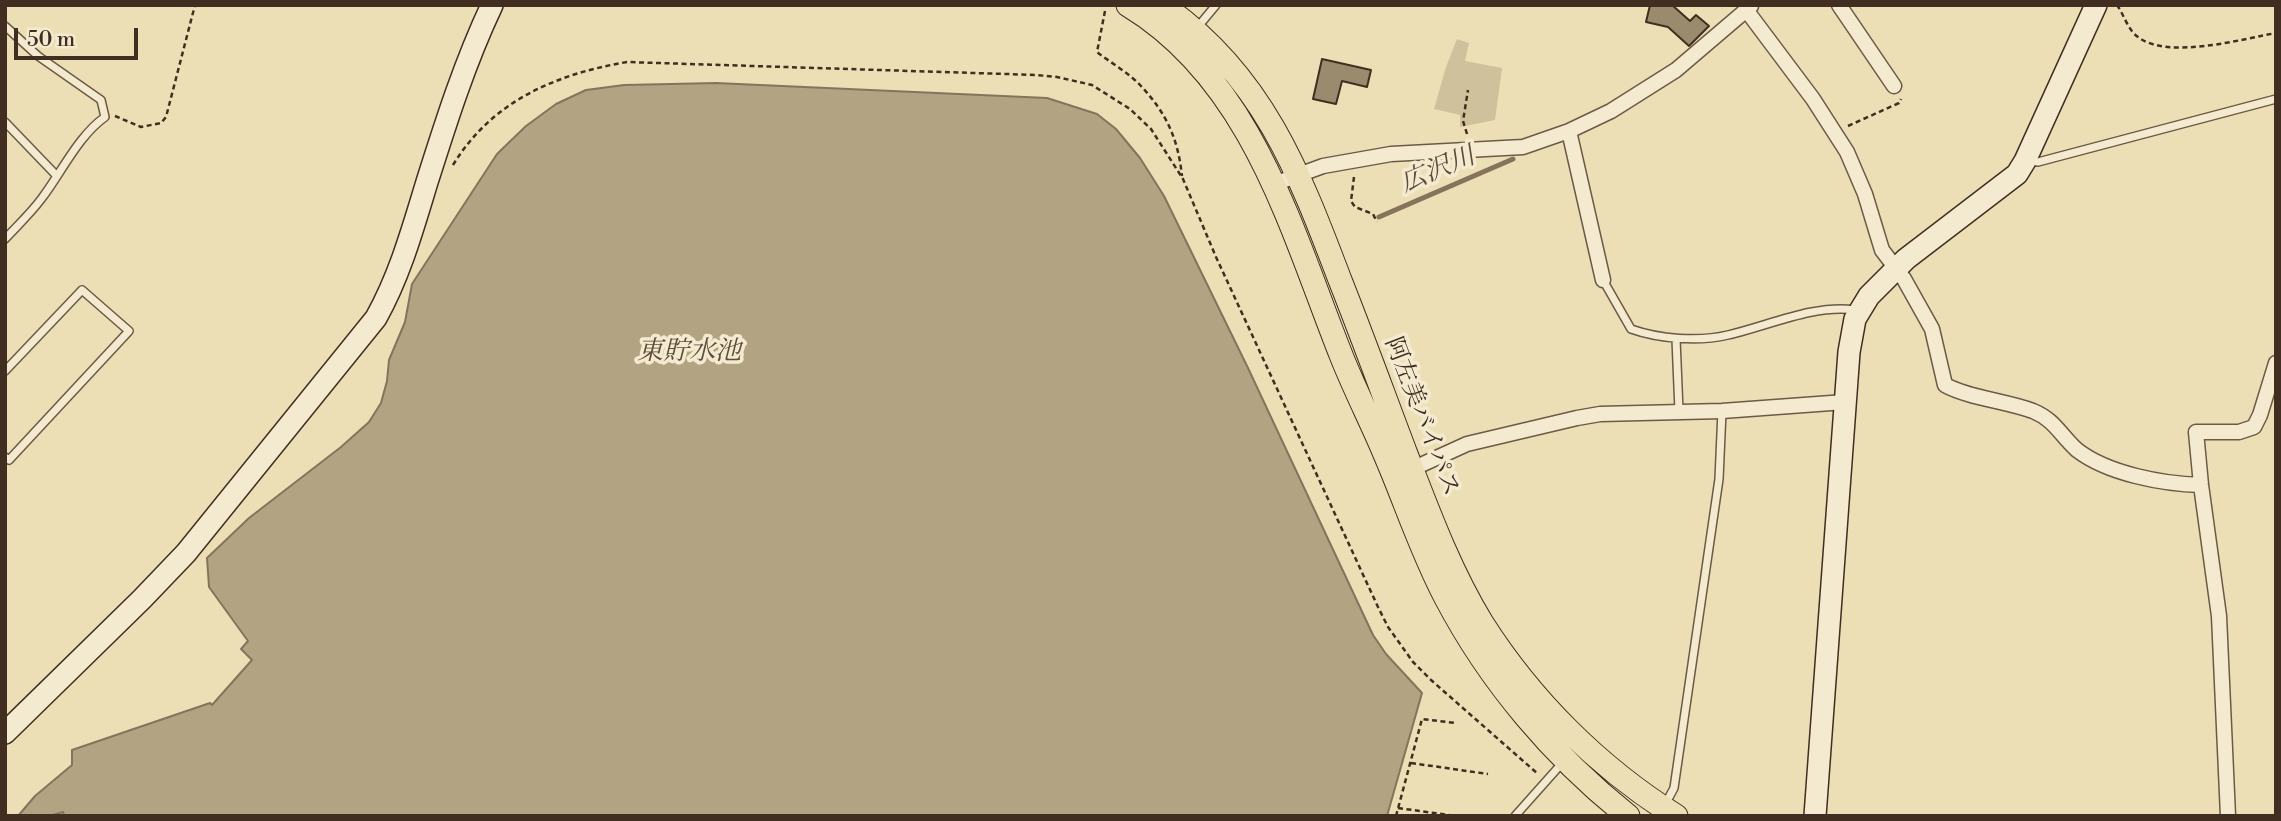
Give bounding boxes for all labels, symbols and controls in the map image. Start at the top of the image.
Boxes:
scale bar [18,14,142,58]
text: 50 m [27,27,75,53]
water label: 広沢川 [1396,141,1480,201]
street label: 阿左美バイパス [1377,333,1465,501]
water label: 東貯水池 [637,337,741,369]

